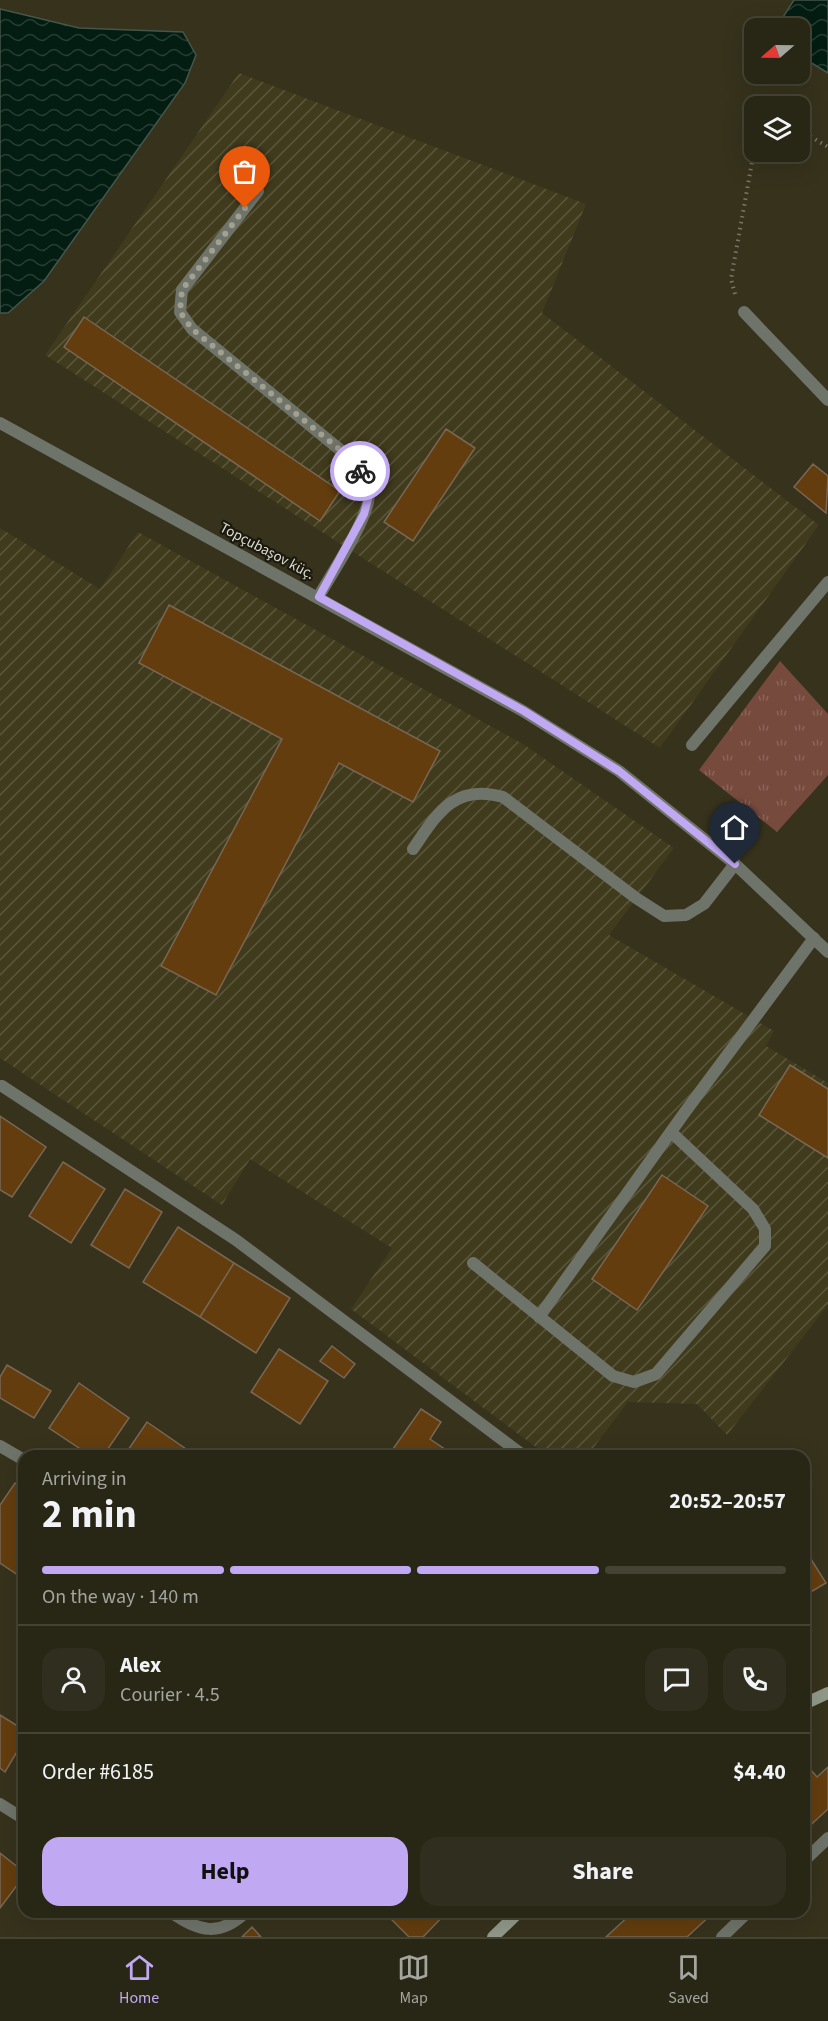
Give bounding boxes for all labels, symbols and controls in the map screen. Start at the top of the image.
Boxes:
north arrow [744,18,810,84]
map controls [744,18,810,162]
button: layers [744,96,810,162]
pin [219,146,270,208]
icon: bag [228,155,261,188]
courier [330,441,390,501]
icon: bike [344,455,377,488]
street label: Topçubaşov küç. [216,517,318,585]
pin [709,802,760,864]
icon: home [718,811,751,844]
text: Arriving in [42,1465,127,1493]
text: 20:52–20:57 [669,1485,786,1517]
text: 2 min [42,1487,137,1543]
text: On the way · 140 m [42,1583,199,1611]
button: person [42,1648,105,1711]
button: chat [645,1648,708,1711]
button: phone [723,1648,786,1711]
text: Alex [120,1649,161,1681]
text: Courier · 4.5 [120,1681,220,1709]
text: Order #6185 [42,1756,154,1788]
text: $4.40 [733,1756,786,1788]
button: Help [42,1837,408,1906]
button: Share [420,1837,786,1906]
tab: Home [119,1951,159,2009]
tab: Map [397,1951,430,2009]
tab: Saved [668,1951,709,2009]

